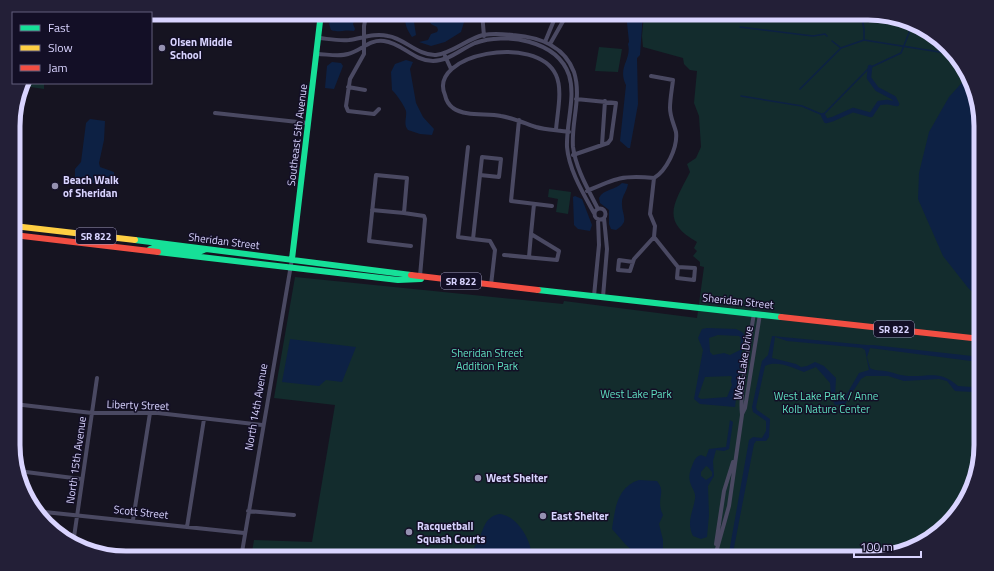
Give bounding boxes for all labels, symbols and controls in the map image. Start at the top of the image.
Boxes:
legend [12,12,152,84]
text: Fast [48,18,71,37]
place label: Olsen Middle School [170,34,233,63]
text: Slow [48,38,73,57]
marker: Olsen Middle School [157,43,167,53]
text: Jam [48,58,68,77]
street label: Southeast 5th Avenue [283,83,311,187]
place label: Beach Walk of Sheridan [63,172,119,201]
marker: Beach Walk of Sheridan [50,181,60,191]
road number: SR 822 [76,228,116,244]
street label: Sheridan Street [187,229,261,253]
road number: SR 822 [441,273,481,289]
street label: Sheridan Street [702,289,775,313]
road number: SR 822 [874,321,914,337]
street label: West Lake Drive [729,325,757,401]
park label: Sheridan Street Addition Park [451,345,523,374]
street label: North 14th Avenue [240,362,272,452]
park label: West Lake Park [600,386,672,402]
park label: West Lake Park / Anne Kolb Nature Center [774,388,879,417]
street label: Liberty Street [106,396,170,414]
street label: North 15th Avenue [62,415,90,505]
place label: West Shelter [486,470,548,486]
marker: West Shelter [473,473,483,483]
street label: Scott Street [113,501,169,523]
place label: East Shelter [551,508,609,524]
marker: East Shelter [538,511,548,521]
place label: Racquetball Squash Courts [417,518,485,547]
marker: Racquetball Squash Courts [404,527,414,537]
scale bar [854,533,921,559]
text: 100 m [860,537,893,556]

